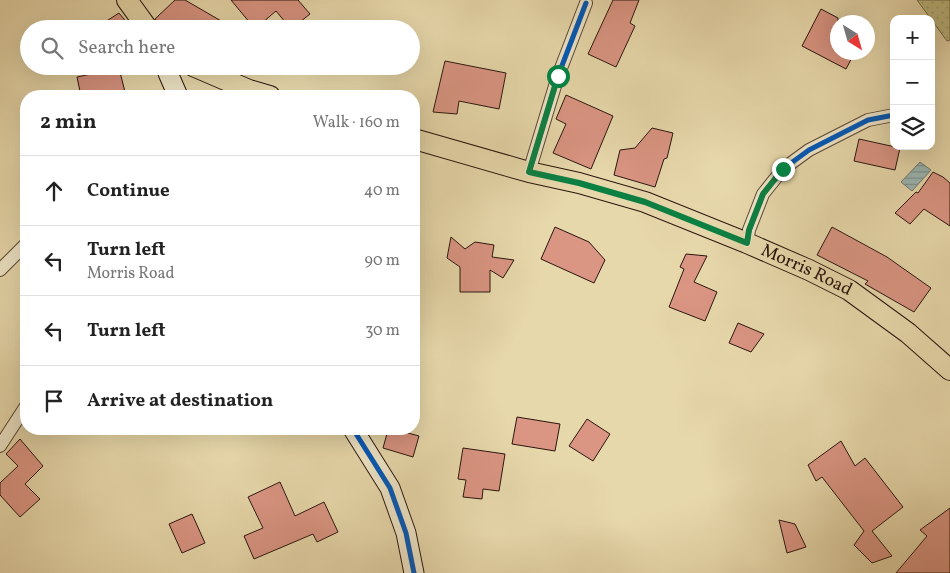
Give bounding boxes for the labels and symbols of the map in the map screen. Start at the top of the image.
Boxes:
north arrow [830,15,875,60]
route start [547,65,570,88]
route end [772,158,795,181]
street label: Morris Road [757,238,857,302]

